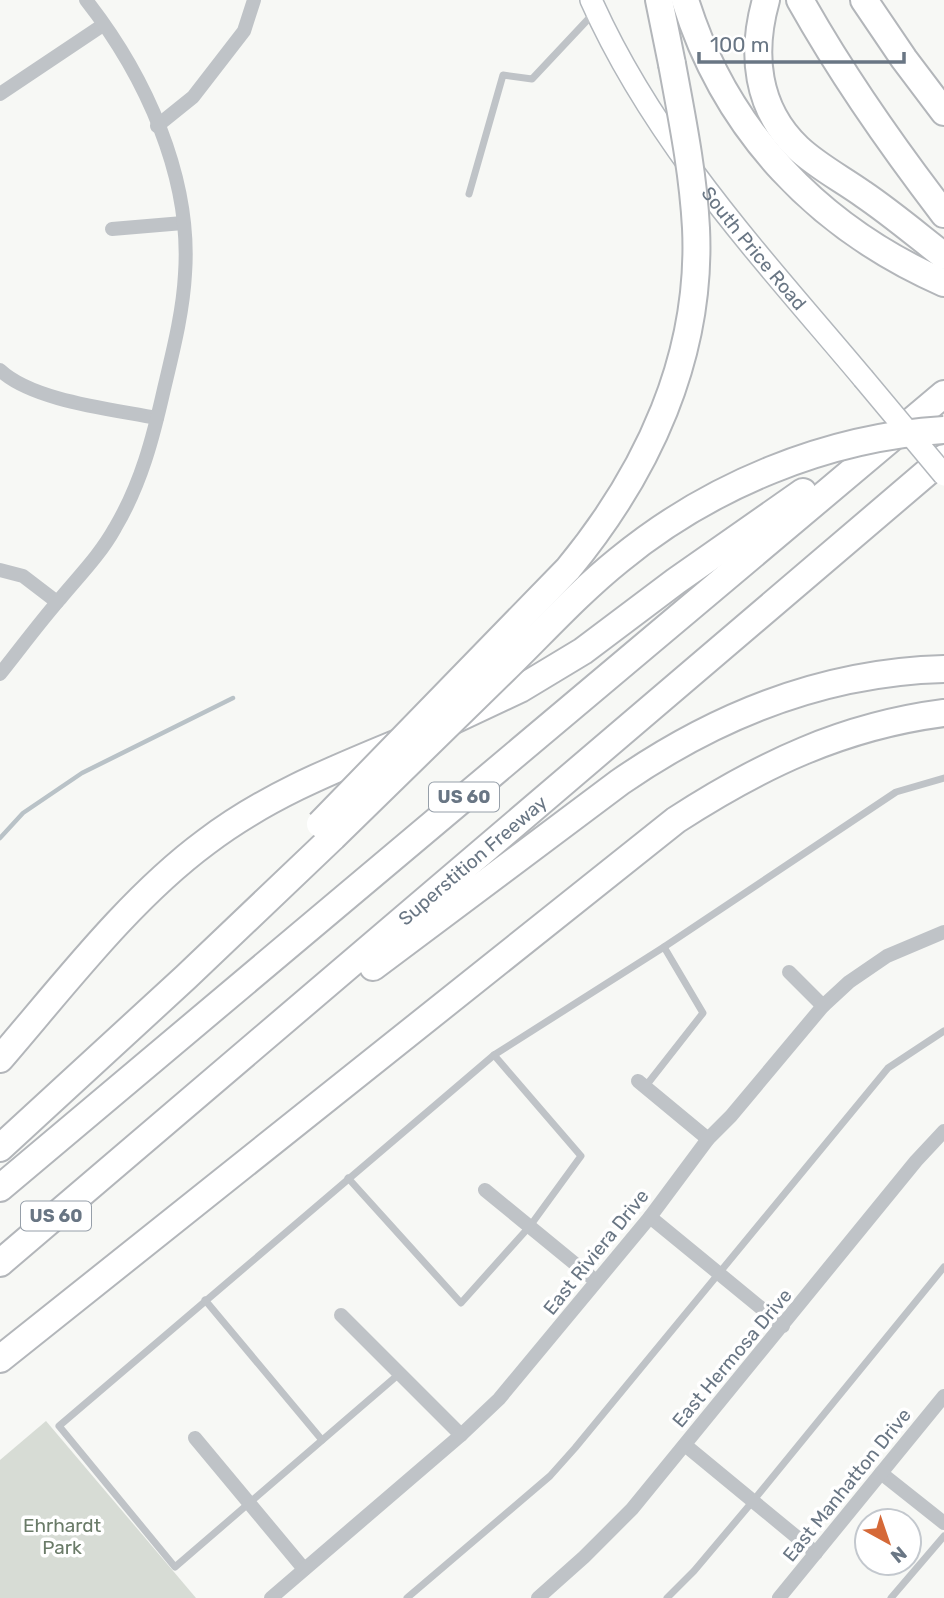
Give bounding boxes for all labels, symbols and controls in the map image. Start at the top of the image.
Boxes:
scale bar [699,21,904,65]
text: 100 m [710,32,769,57]
street label: South Price Road [697,182,811,315]
road number: US 60 [429,782,499,812]
street label: Superstition Freeway [394,790,552,930]
street label: East Riviera Drive [538,1185,654,1319]
road number: US 60 [21,1202,91,1231]
street label: East Hermosa Drive [667,1284,797,1432]
street label: East Manhatton Drive [778,1404,916,1566]
north arrow [853,1507,923,1577]
park label: Ehrhardt Park [23,1514,102,1559]
text: N [886,1541,911,1568]

